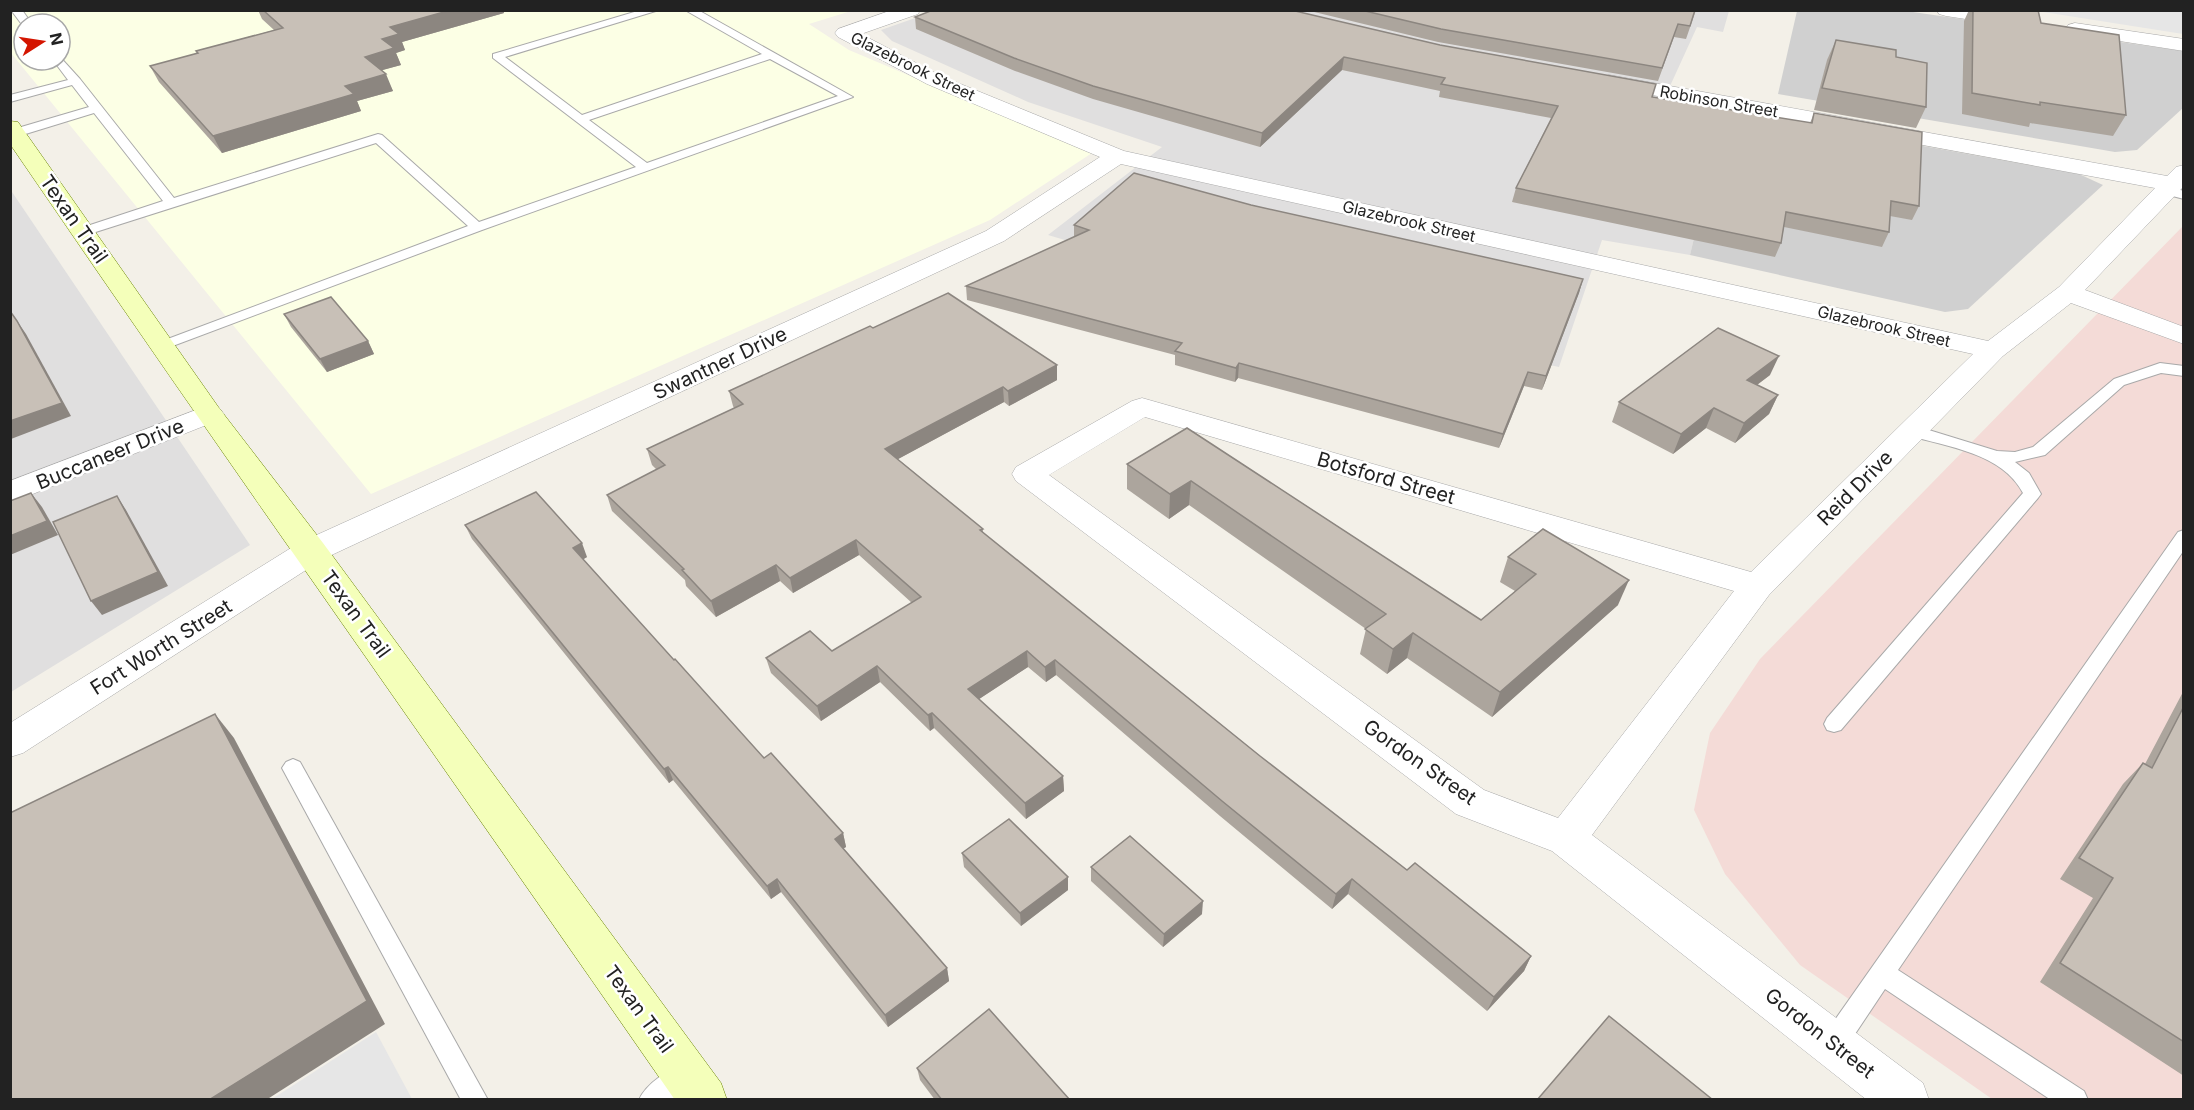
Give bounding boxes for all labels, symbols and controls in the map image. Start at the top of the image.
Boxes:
north arrow [12,12,72,72]
street label: Glazebrook Street [848,27,978,105]
text: N [46,31,68,47]
street label: Robinson Street [1658,81,1780,121]
street label: Texan Trail [35,170,113,268]
street label: Glazebrook Street [1341,196,1477,246]
street label: Glazebrook Street [1816,301,1952,351]
street label: Swantner Drive [649,321,791,405]
street label: Buccaneer Drive [33,413,187,495]
street label: Reid Drive [1812,445,1898,531]
street label: Botsford Street [1314,447,1458,509]
street label: Texan Trail [316,566,396,662]
street label: Fort Worth Street [86,594,236,700]
street label: Gordon Street [1359,714,1481,810]
street label: Texan Trail [599,961,679,1057]
street label: Gordon Street [1761,983,1880,1083]

